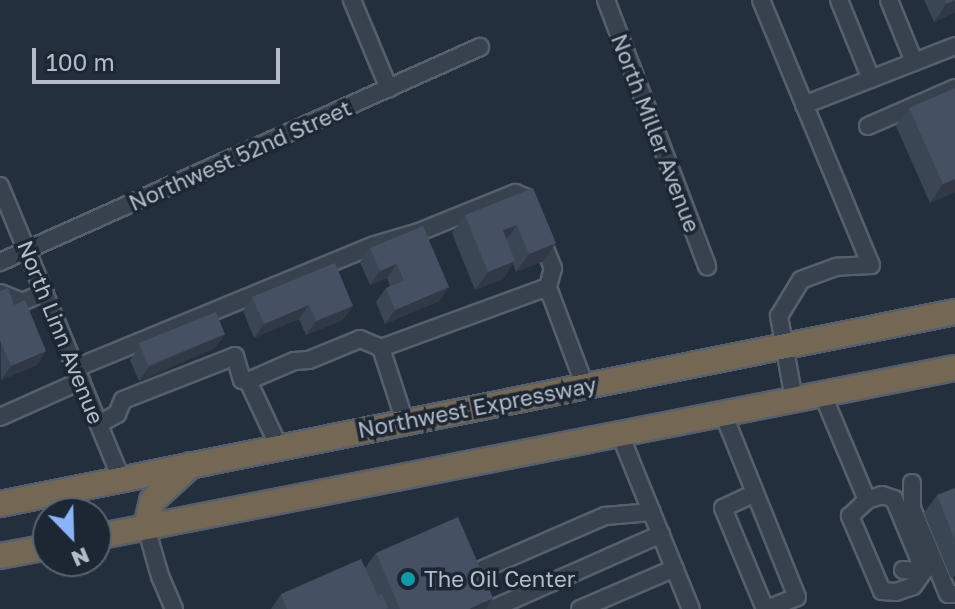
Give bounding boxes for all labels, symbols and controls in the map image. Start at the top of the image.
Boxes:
street label: North Miller Avenue [606,30,706,236]
scale bar [36,32,284,82]
text: 100 m [46,47,115,76]
street label: Northwest 52nd Street [125,94,355,216]
street label: North Linn Avenue [12,236,110,428]
street label: Northwest Expressway [355,371,599,443]
north arrow [32,497,112,577]
text: N [68,542,94,573]
place label: The Oil Center [424,566,575,592]
marker: The Oil Center [399,570,417,588]

